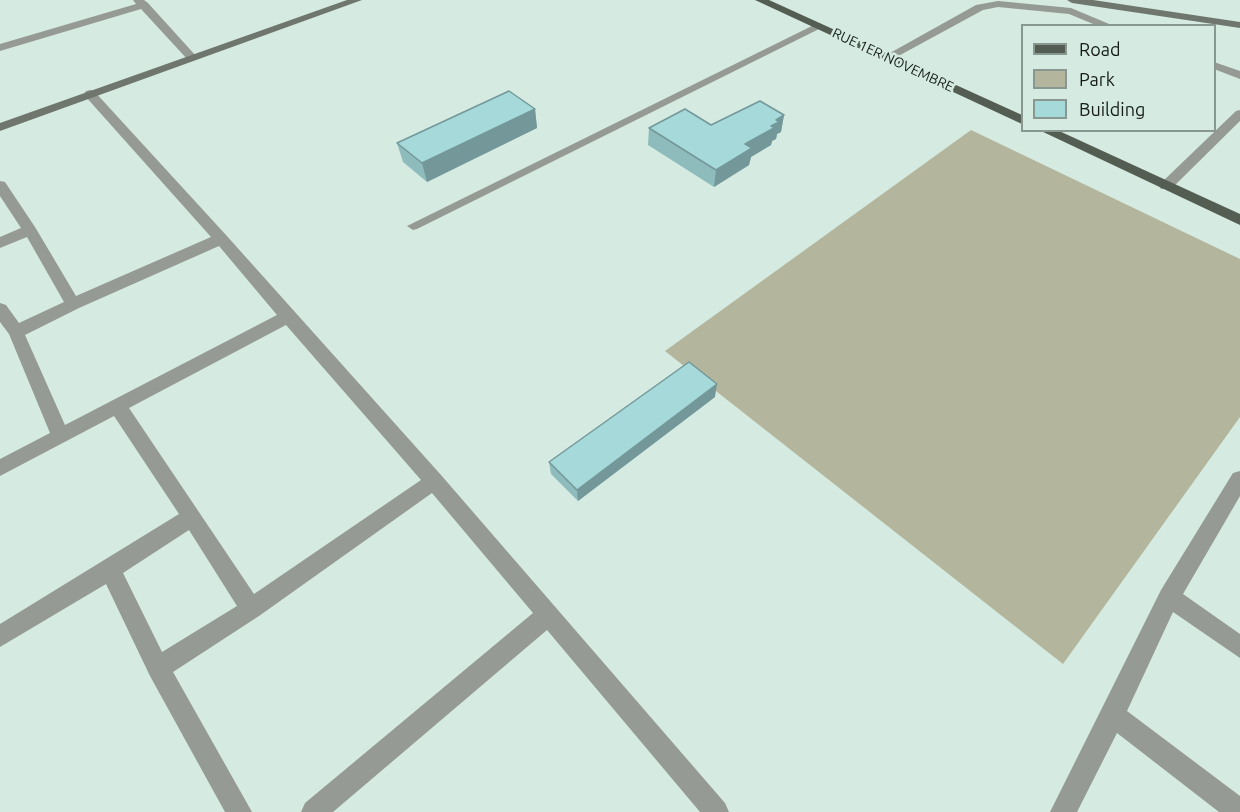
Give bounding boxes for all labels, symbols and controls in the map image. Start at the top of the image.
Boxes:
street label: RUE 1ER NOVEMBRE [830,24,956,96]
legend [1021,24,1216,132]
text: Road [1079,39,1121,59]
text: Park [1079,69,1115,89]
text: Building [1079,99,1145,119]

